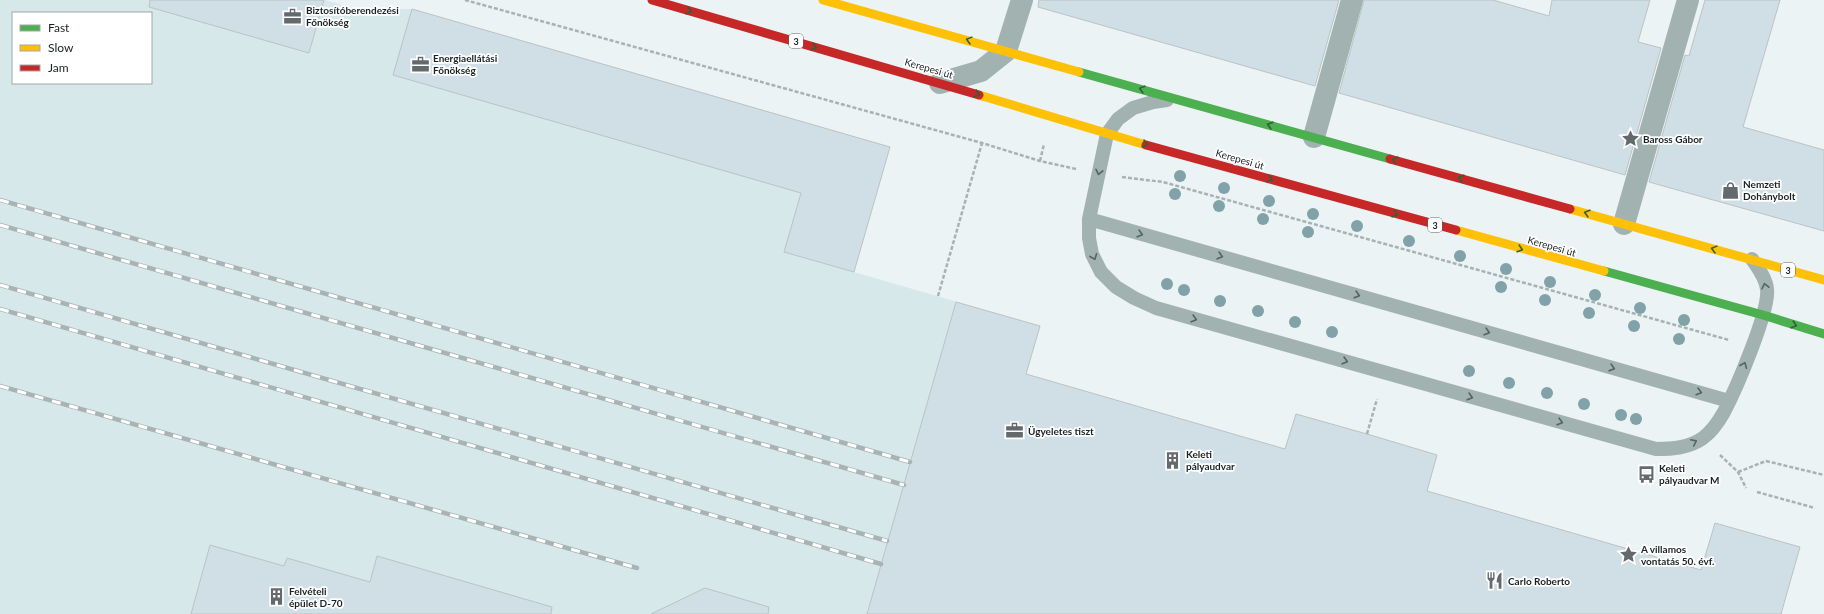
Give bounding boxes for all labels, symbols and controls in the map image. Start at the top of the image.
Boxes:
place label: Biztosítóberendezési Főnökség [306,4,399,28]
office icon: Biztosítóberendezési Főnökség [283,6,303,26]
one-way arrow [686,6,693,15]
legend [12,12,152,84]
text: Fast [48,20,70,35]
road number: 3 [789,34,803,48]
one-way arrow [966,36,973,45]
text: Slow [48,40,74,55]
one-way arrow [811,42,818,51]
place label: Energiaellátási Főnökség [433,52,498,76]
office icon: Energiaellátási Főnökség [410,54,430,74]
street label: Kerepesi út [904,55,955,81]
text: Jam [48,60,69,75]
one-way arrow [1139,85,1145,93]
one-way arrow [973,90,980,98]
one-way arrow [1266,121,1273,129]
place icon: Baross Gábor [1620,129,1640,149]
place label: Baross Gábor [1643,133,1703,145]
one-way arrow [1141,139,1148,148]
street label: Kerepesi út [1215,146,1266,172]
one-way arrow [1392,156,1398,164]
one-way arrow [1095,169,1103,175]
one-way arrow [1266,174,1273,183]
one-way arrow [1458,174,1465,183]
place label: Nemzeti Dohánybolt [1743,178,1796,202]
shop icon: Nemzeti Dohánybolt [1720,180,1740,200]
one-way arrow [1391,209,1398,218]
one-way arrow [1583,209,1590,218]
road number: 3 [1428,218,1442,232]
one-way arrow [1136,229,1143,238]
street label: Kerepesi út [1527,233,1578,259]
one-way arrow [1516,244,1523,253]
one-way arrow [1711,245,1718,254]
one-way arrow [1216,251,1223,260]
one-way arrow [1090,254,1098,261]
road number: 3 [1781,263,1795,277]
one-way arrow [1762,283,1770,289]
one-way arrow [1353,290,1360,299]
one-way arrow [1191,314,1197,322]
one-way arrow [1790,320,1797,329]
one-way arrow [1484,327,1491,336]
one-way arrow [1341,356,1348,365]
one-way arrow [1739,361,1747,368]
one-way arrow [1609,363,1616,372]
one-way arrow [1696,387,1703,396]
one-way arrow [1467,392,1473,400]
one-way arrow [1556,417,1563,426]
office icon: Ügyeletes tiszt [1005,421,1025,441]
place label: Ügyeletes tiszt [1028,425,1094,437]
one-way arrow [1690,440,1697,447]
place label: Keleti pályaudvar [1186,448,1235,472]
building icon: Keleti pályaudvar [1163,450,1183,470]
place label: Keleti pályaudvar M [1659,462,1719,486]
bus stop icon: Keleti pályaudvar M [1636,464,1656,484]
place label: A villamos vontatás 50. évf. [1640,543,1714,567]
place icon: A villamos vontatás 50. évf. [1618,545,1638,565]
restaurant icon: Carlo Roberto [1485,571,1505,591]
place label: Carlo Roberto [1508,575,1570,587]
place label: Felvételi épület D-70 [289,585,343,609]
building icon: Felvételi épület D-70 [266,587,286,607]

